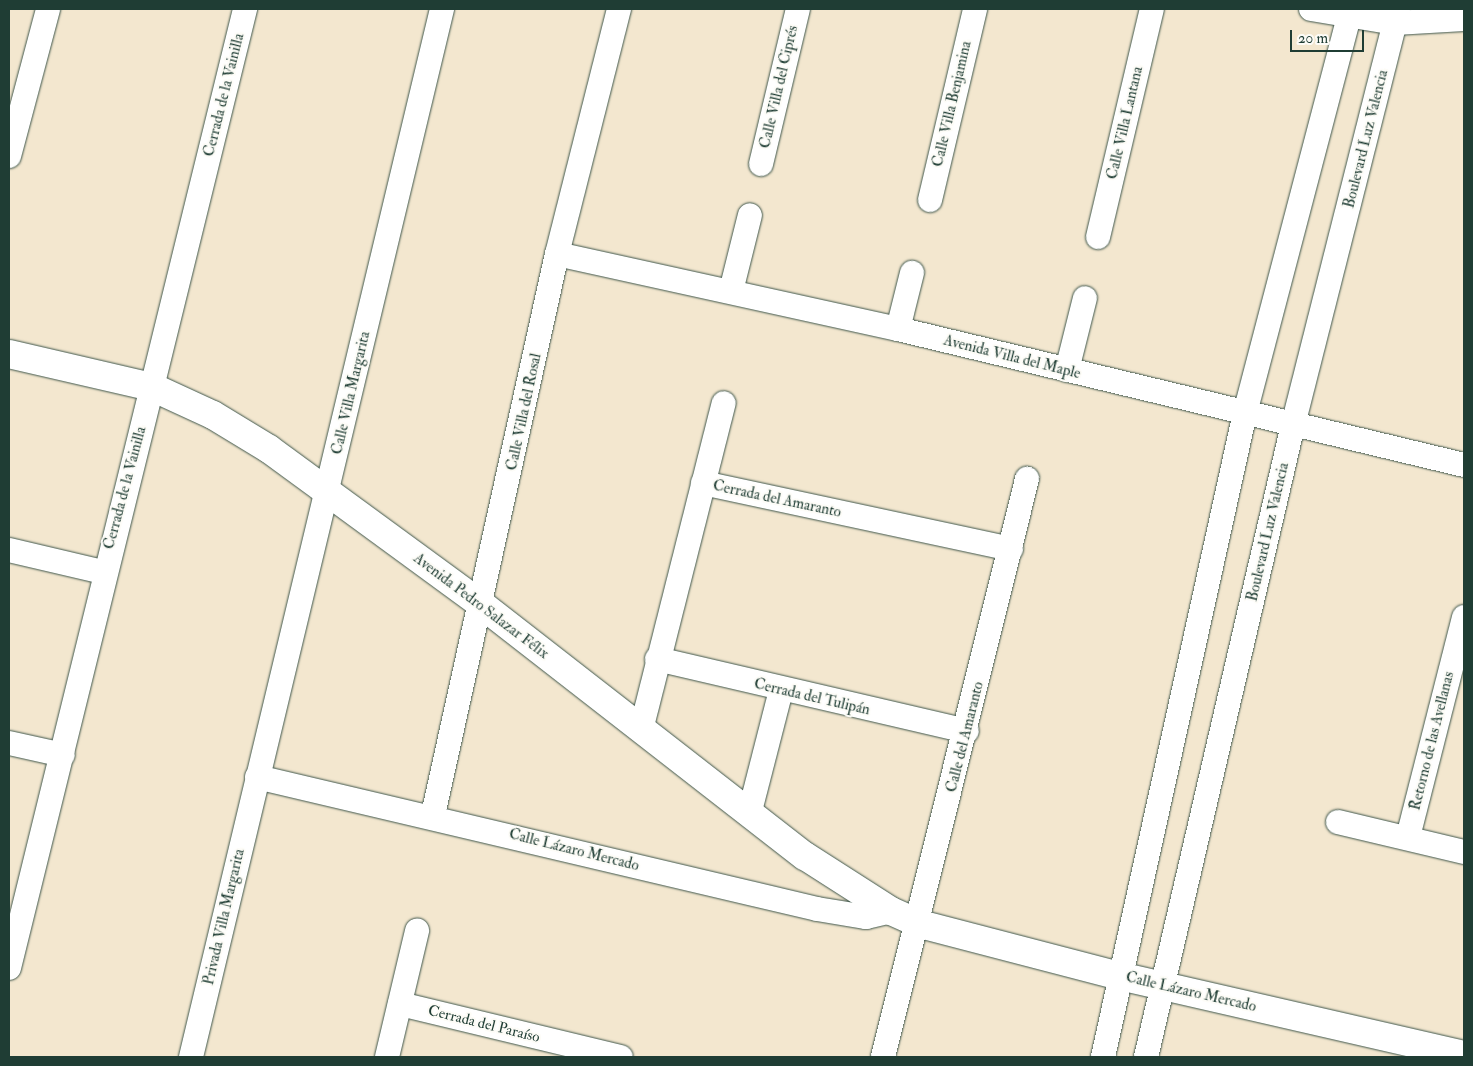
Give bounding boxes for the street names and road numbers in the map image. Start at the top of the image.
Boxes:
street label: Calle Villa del Ciprés [756,24,802,150]
street label: Cerrada de la Vainilla [200,32,248,158]
street label: Calle Villa Benjamina [929,39,975,169]
street label: Calle Villa Lantana [1103,65,1147,181]
street label: Boulevard Luz Valencia [1340,68,1392,210]
street label: Calle Villa Margarita [328,330,374,456]
street label: Avenida Villa del Maple [942,331,1082,383]
street label: Calle Villa del Rosal [503,352,545,472]
street label: Cerrada de la Vainilla [100,425,150,551]
street label: Boulevard Luz Valencia [1243,461,1293,603]
street label: Cerrada del Amaranto [711,477,843,521]
street label: Avenida Pedro Salazar Félix [410,549,552,663]
street label: Retorno de las Avellanas [1406,670,1458,812]
street label: Cerrada del Tulipán [752,675,872,719]
street label: Calle del Amaranto [943,680,987,794]
street label: Calle Lázaro Mercado [507,825,641,875]
street label: Privada Villa Margarita [200,847,248,987]
street label: Calle Lázaro Mercado [1124,968,1258,1016]
street label: Cerrada del Paraíso [426,1001,542,1047]

